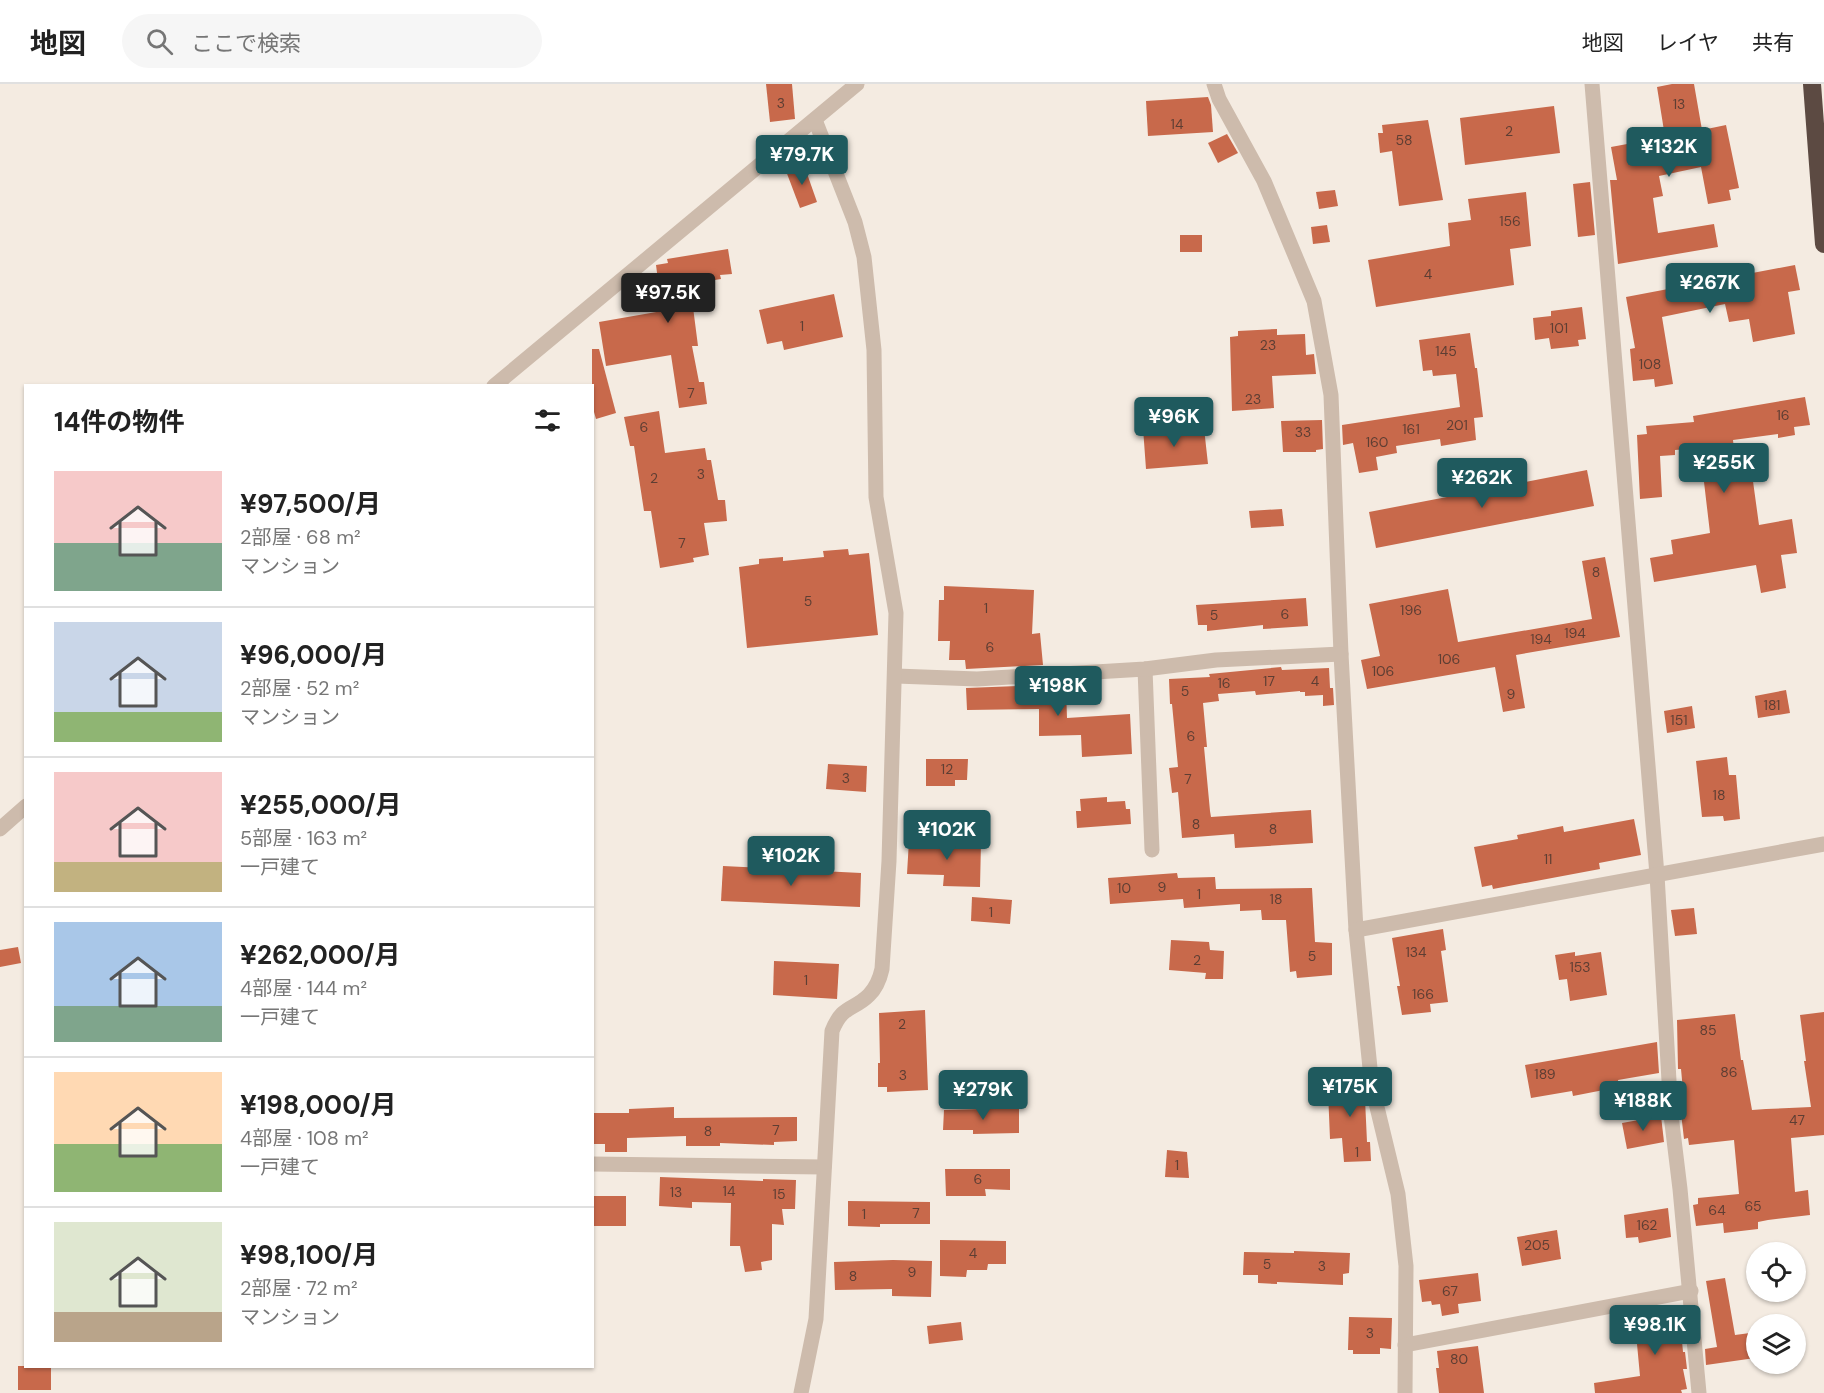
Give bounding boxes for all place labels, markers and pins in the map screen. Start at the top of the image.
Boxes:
pin: ¥132K [1627,127,1711,178]
pin: ¥79.7K [753,135,851,186]
pin: ¥267K [1668,263,1752,314]
pin: ¥97.5K [619,273,717,324]
pin: ¥96K [1138,397,1210,448]
pin: ¥255K [1682,443,1766,494]
pin: ¥262K [1440,458,1524,509]
pin: ¥198K [1016,666,1100,717]
pin: ¥102K [905,810,989,861]
pin: ¥102K [749,836,833,887]
pin: ¥175K [1308,1067,1392,1118]
pin: ¥279K [941,1070,1025,1121]
pin: ¥188K [1601,1081,1685,1132]
pin: ¥98.1K [1606,1305,1704,1356]

